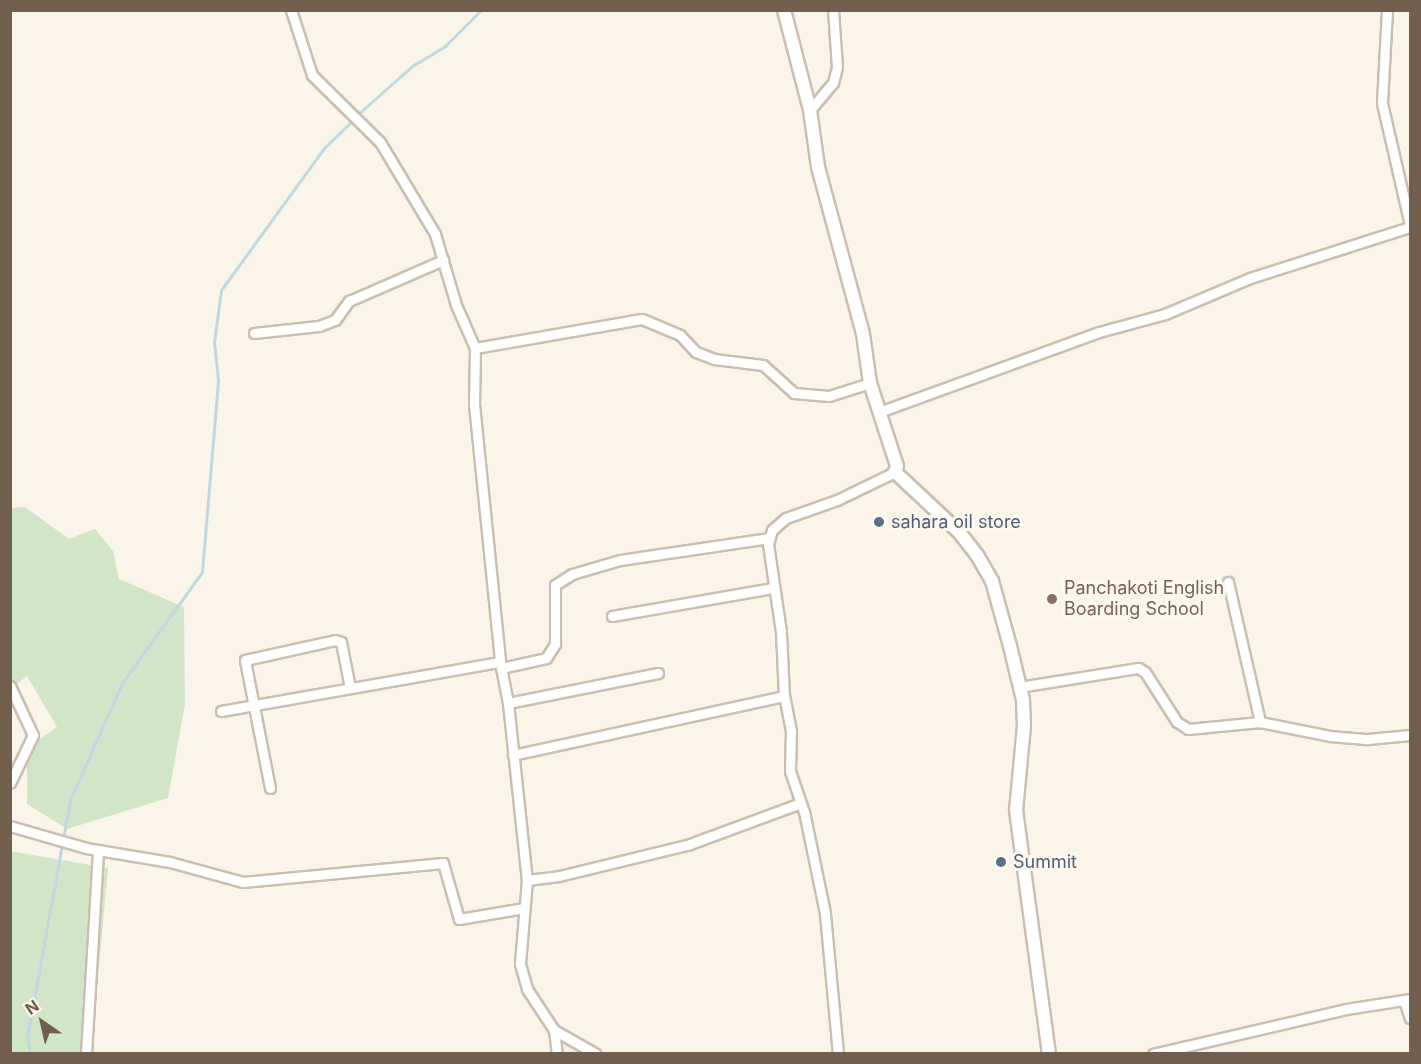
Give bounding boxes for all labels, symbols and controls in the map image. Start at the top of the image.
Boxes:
place label: sahara oil store [891,511,1021,533]
marker: sahara oil store [872,515,886,529]
place label: Panchakoti English Boarding School [1064,578,1224,620]
marker: Panchakoti English Boarding School [1045,592,1059,606]
place label: Summit [1013,851,1077,873]
marker: Summit [994,855,1008,869]
north arrow [12,992,72,1052]
text: N [21,995,43,1019]

